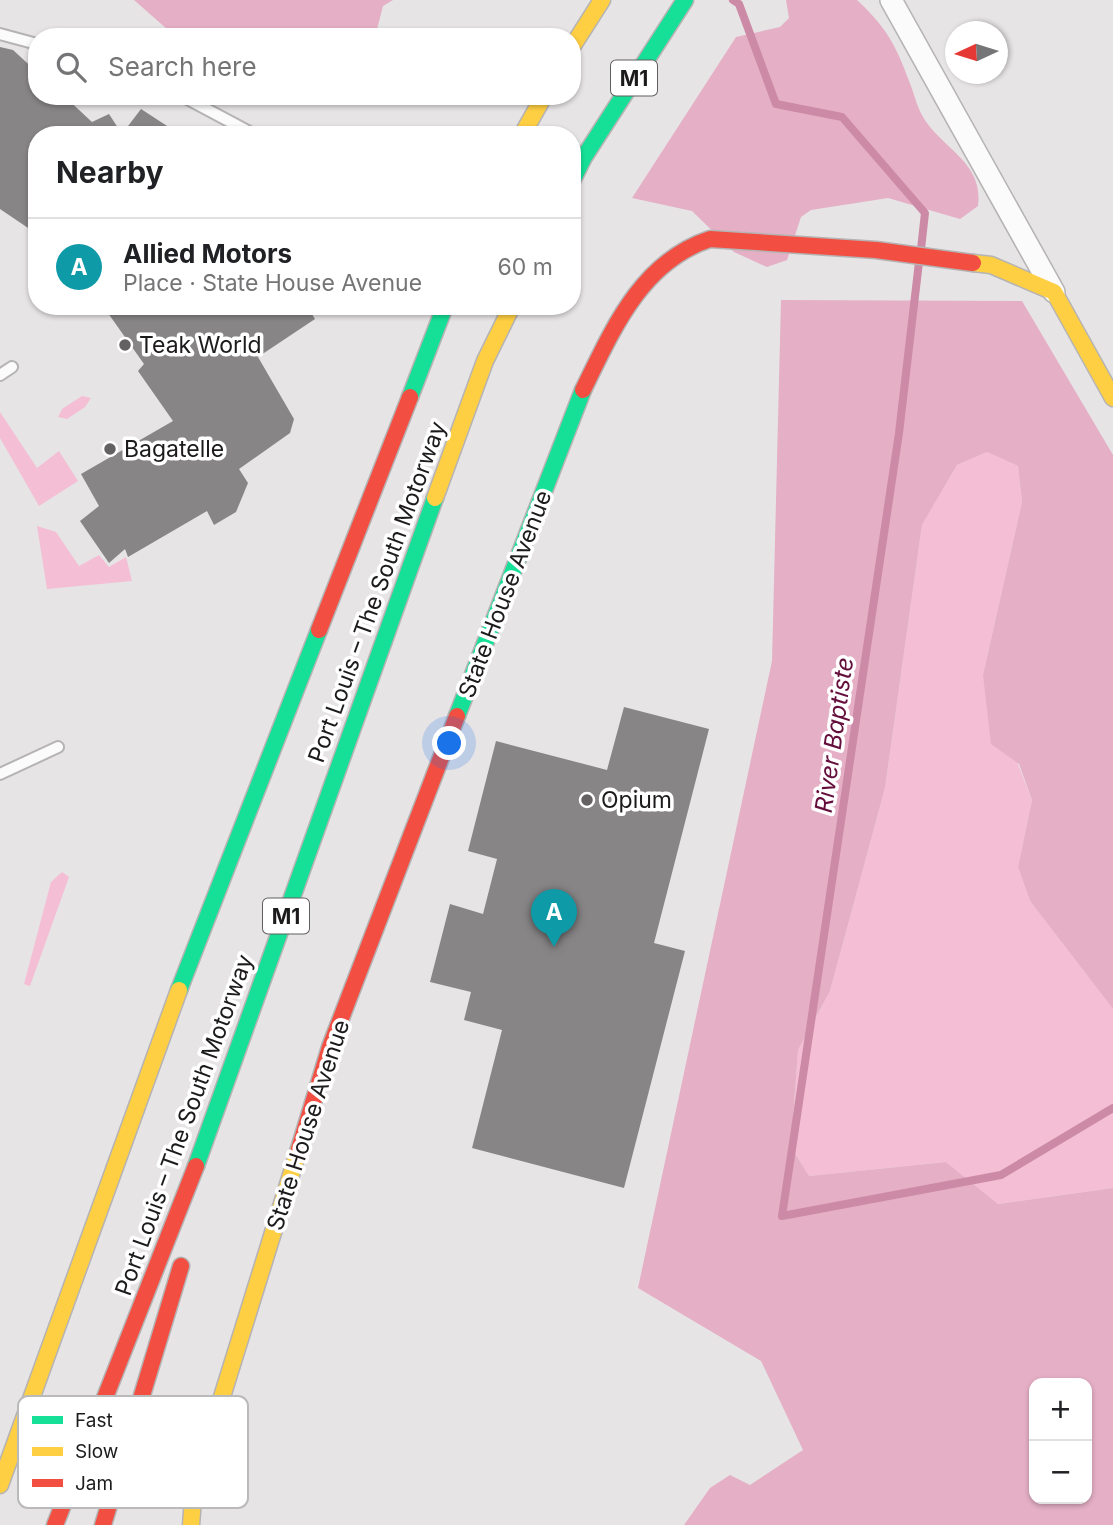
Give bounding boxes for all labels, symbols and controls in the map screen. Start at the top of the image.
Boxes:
north arrow [945,21,1008,84]
search box [28,28,581,105]
icon: search [52,48,90,86]
text: Search here [108,51,257,82]
road number: M1 [611,60,657,96]
text: Nearby [56,154,164,190]
text: Allied Motors [123,238,292,269]
text: A [70,253,88,281]
text: 60 m [498,253,553,281]
text: Place · State House Avenue [123,269,422,297]
place label: Teak World [139,331,262,359]
marker: Teak World [117,337,133,353]
street label: Port Louis – The South Motorway [302,418,452,766]
place label: Bagatelle [124,435,224,463]
marker: Bagatelle [102,441,118,457]
street label: State House Avenue [453,486,557,702]
water label: River Baptiste [809,655,859,815]
your location [432,726,466,760]
place label: Opium [601,786,672,814]
marker: Opium [579,792,595,808]
pin: A [531,889,577,947]
road number: M1 [263,898,309,934]
street label: Port Louis – The South Motorway [109,951,259,1299]
street label: State House Avenue [261,1016,355,1234]
map controls [1029,1378,1092,1504]
button: + [1029,1378,1092,1441]
legend [18,1396,248,1508]
text: Fast [75,1409,113,1432]
text: Slow [75,1440,118,1463]
button: − [1029,1441,1092,1504]
text: Jam [75,1472,113,1495]

